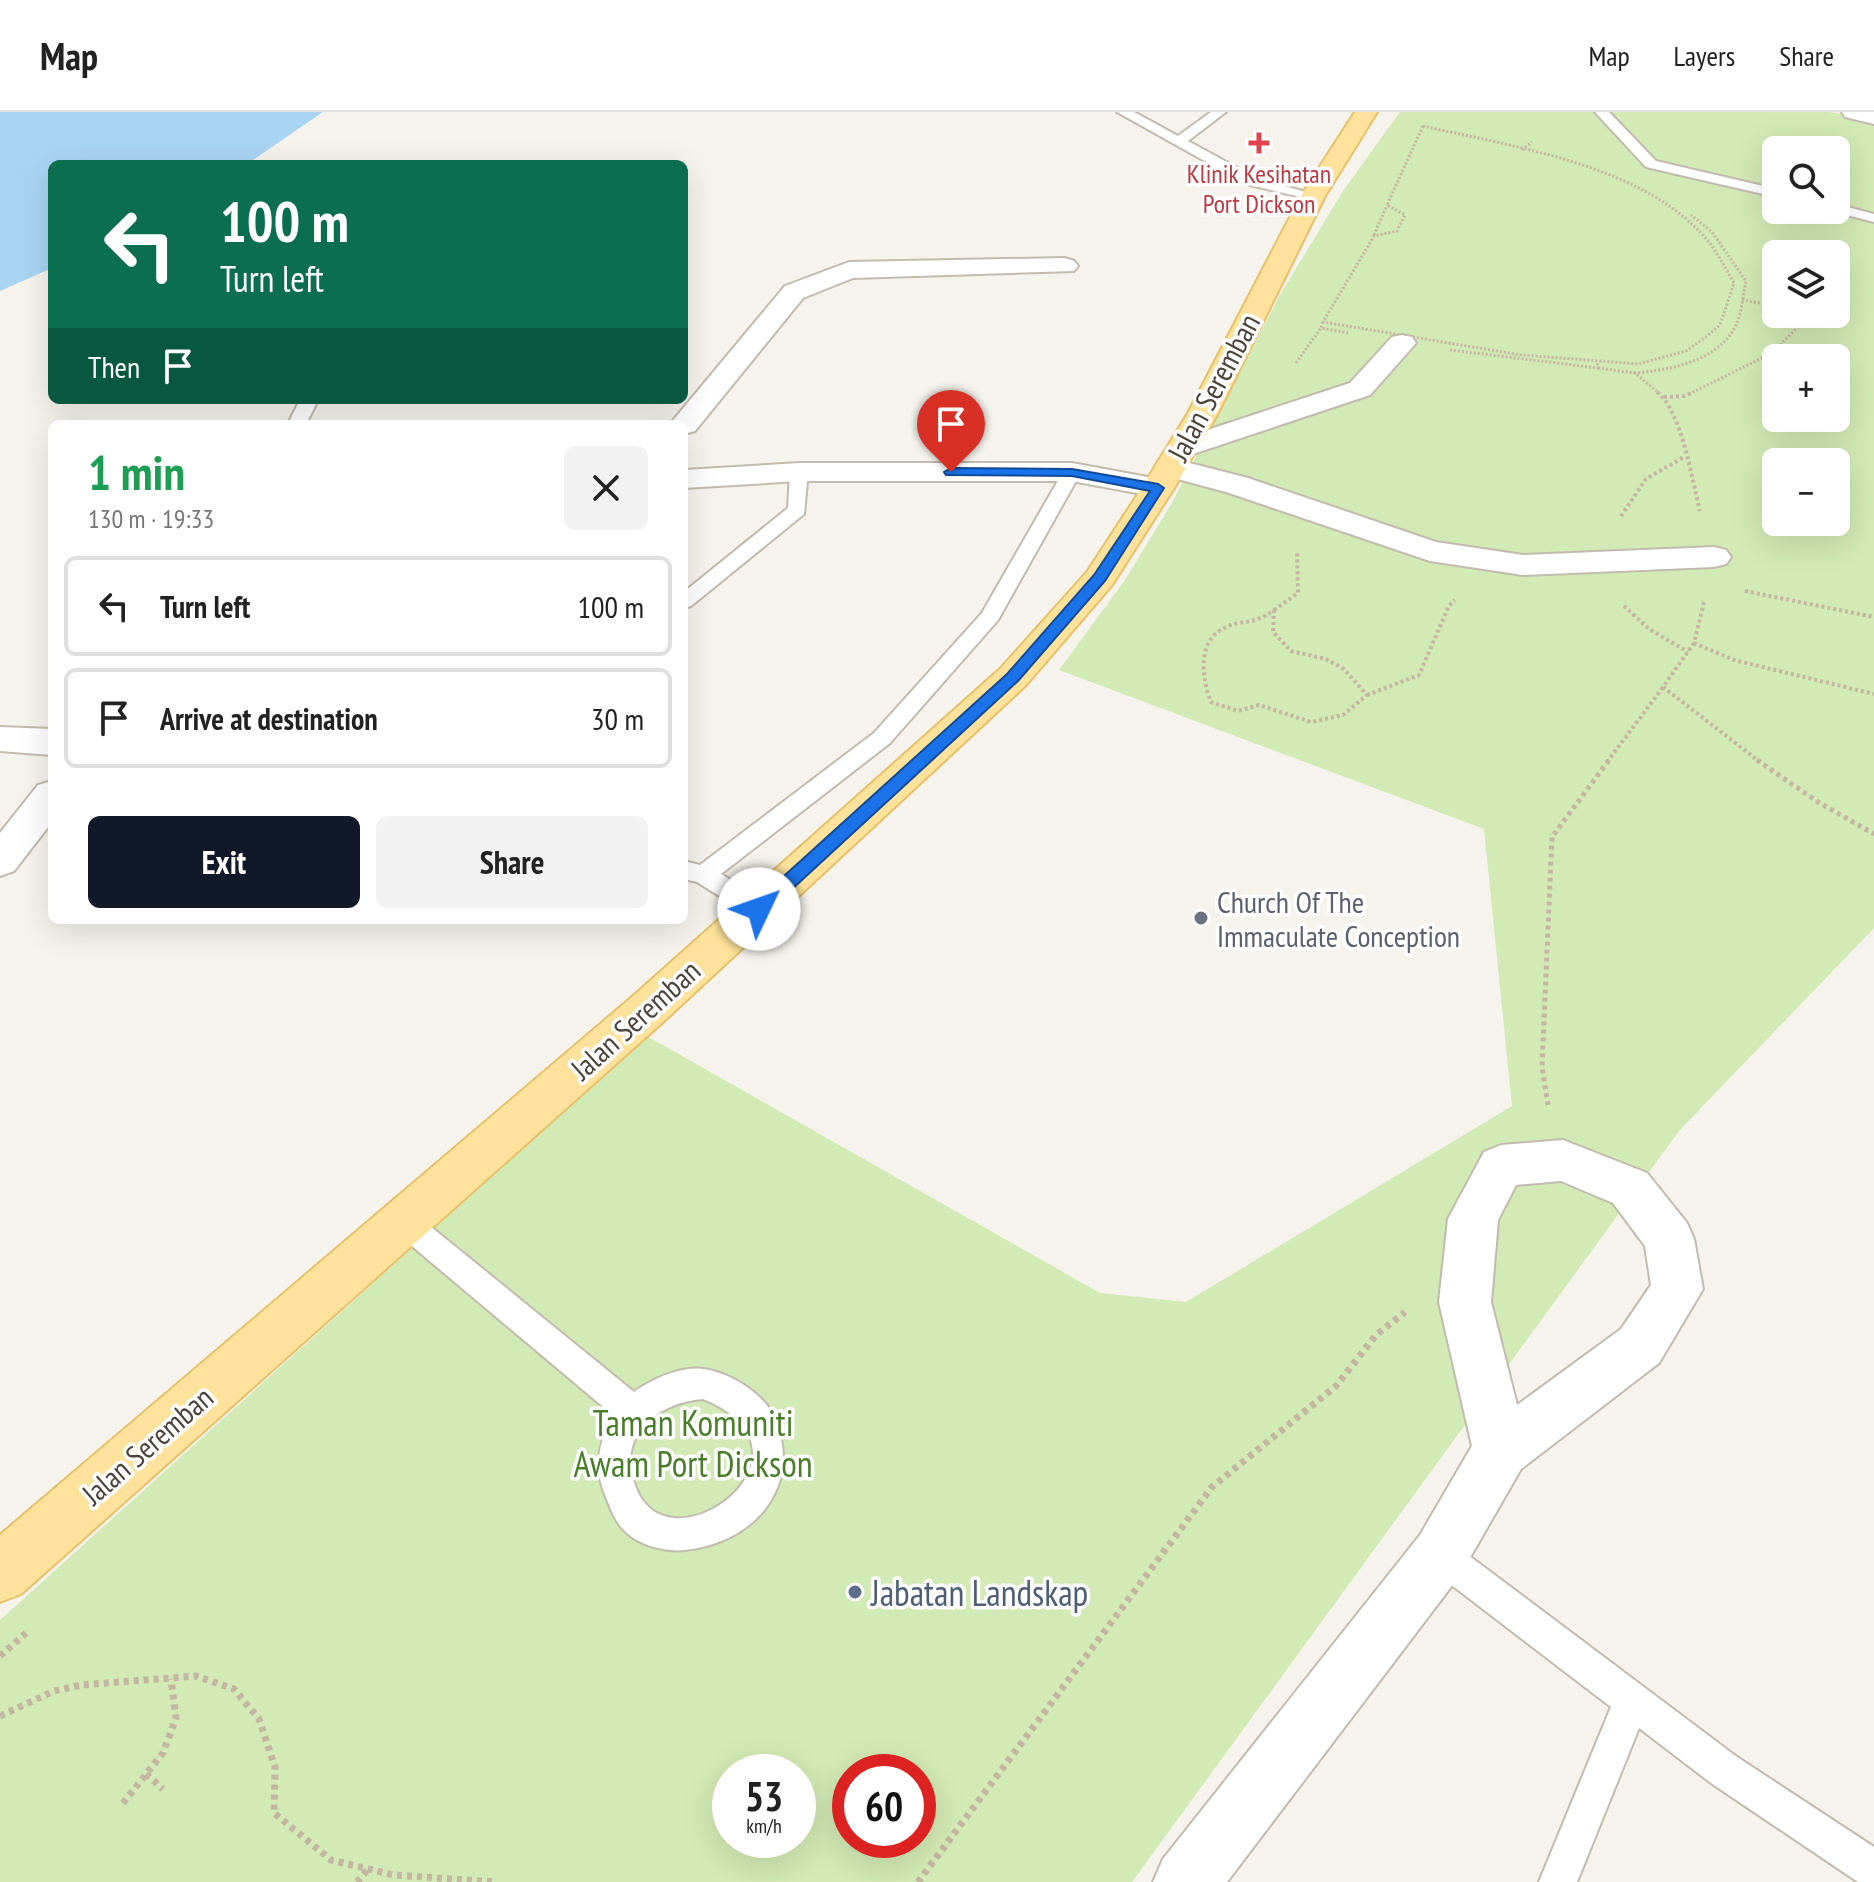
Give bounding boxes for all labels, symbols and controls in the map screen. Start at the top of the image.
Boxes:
text: Map [40,31,98,80]
text: Map [1588,37,1630,74]
text: Layers [1674,37,1735,74]
text: Share [1779,37,1834,74]
marker: Klinik Kesihatan Port Dickson [1248,132,1270,154]
map controls [1762,136,1850,536]
button: search [1762,136,1850,224]
place label: Klinik Kesihatan Port Dickson [1187,157,1331,220]
text: 100 m [220,185,349,257]
icon: left [88,192,192,296]
button: layers [1762,240,1850,328]
text: Turn left [220,255,324,302]
street label: Jalan Seremban [1157,307,1268,468]
icon: arrive [156,344,200,388]
button: + [1762,344,1850,432]
text: Then [88,347,140,386]
pin [917,390,985,472]
icon: arrive [929,402,973,446]
text: 1 min [88,441,185,503]
button: close [564,446,648,530]
button: − [1762,448,1850,536]
text: 130 m · 19:33 [88,502,214,535]
icon: left [92,584,136,628]
text: Turn left [160,587,250,626]
text: 100 m [578,587,644,626]
icon: arrive [92,696,136,740]
text: Arrive at destination [160,699,378,738]
text: 30 m [591,699,644,738]
button: Exit [88,816,360,908]
button: Share [376,816,648,908]
position arrow [717,867,801,951]
place label: Church Of The Immaculate Conception [1217,882,1460,955]
marker: Church Of The Immaculate Conception [1192,909,1210,927]
street label: Jalan Seremban [561,951,708,1088]
street label: Jalan Seremban [73,1377,221,1513]
park label: Taman Komuniti Awam Port Dickson [573,1399,813,1487]
place label: Jabatan Landskap [870,1569,1088,1616]
marker: Jabatan Landskap [846,1583,864,1601]
speed limit sign: 60 [832,1754,936,1858]
text: 53 [745,1770,783,1822]
text: km/h [746,1813,782,1839]

